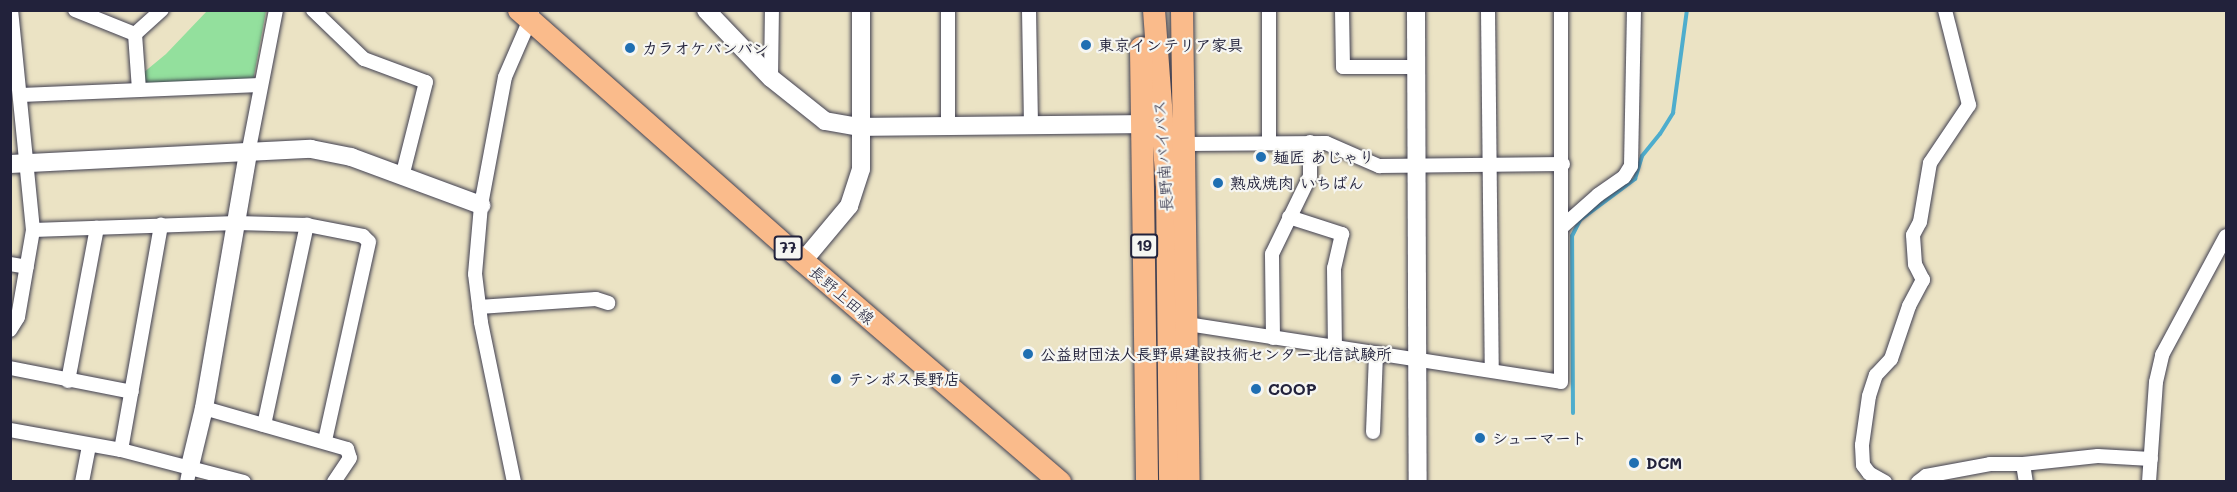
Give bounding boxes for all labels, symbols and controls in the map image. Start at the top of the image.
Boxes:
place label: 東京インテリア家具 [1098,35,1242,55]
place label: カラオケバンバン [642,38,770,58]
marker: 東京インテリア家具 [1079,38,1093,52]
marker: カラオケバンバン [623,41,637,55]
street label: 長野南バイパス [1150,99,1176,213]
place label: 麺匠 あじゃり [1273,147,1375,167]
marker: 麺匠 あじゃり [1254,150,1268,164]
place label: 熟成焼肉 いちばん [1230,173,1364,193]
marker: 熟成焼肉 いちばん [1211,176,1225,190]
road number: 19 [1129,234,1159,258]
road number: 77 [773,236,803,260]
street label: 長野上田線 [806,262,878,328]
place label: 公益財団法人長野県建設技術センター北信試験所 [1040,344,1392,364]
marker: 公益財団法人長野県建設技術センター北信試験所 [1021,347,1035,361]
place label: テンポス長野店 [848,369,960,389]
marker: テンポス長野店 [829,372,843,386]
place label: COOP [1268,379,1317,399]
marker: COOP [1249,382,1263,396]
place label: シューマート [1492,428,1588,448]
marker: シューマート [1473,431,1487,445]
place label: DCM [1646,453,1682,473]
marker: DCM [1627,456,1641,470]

